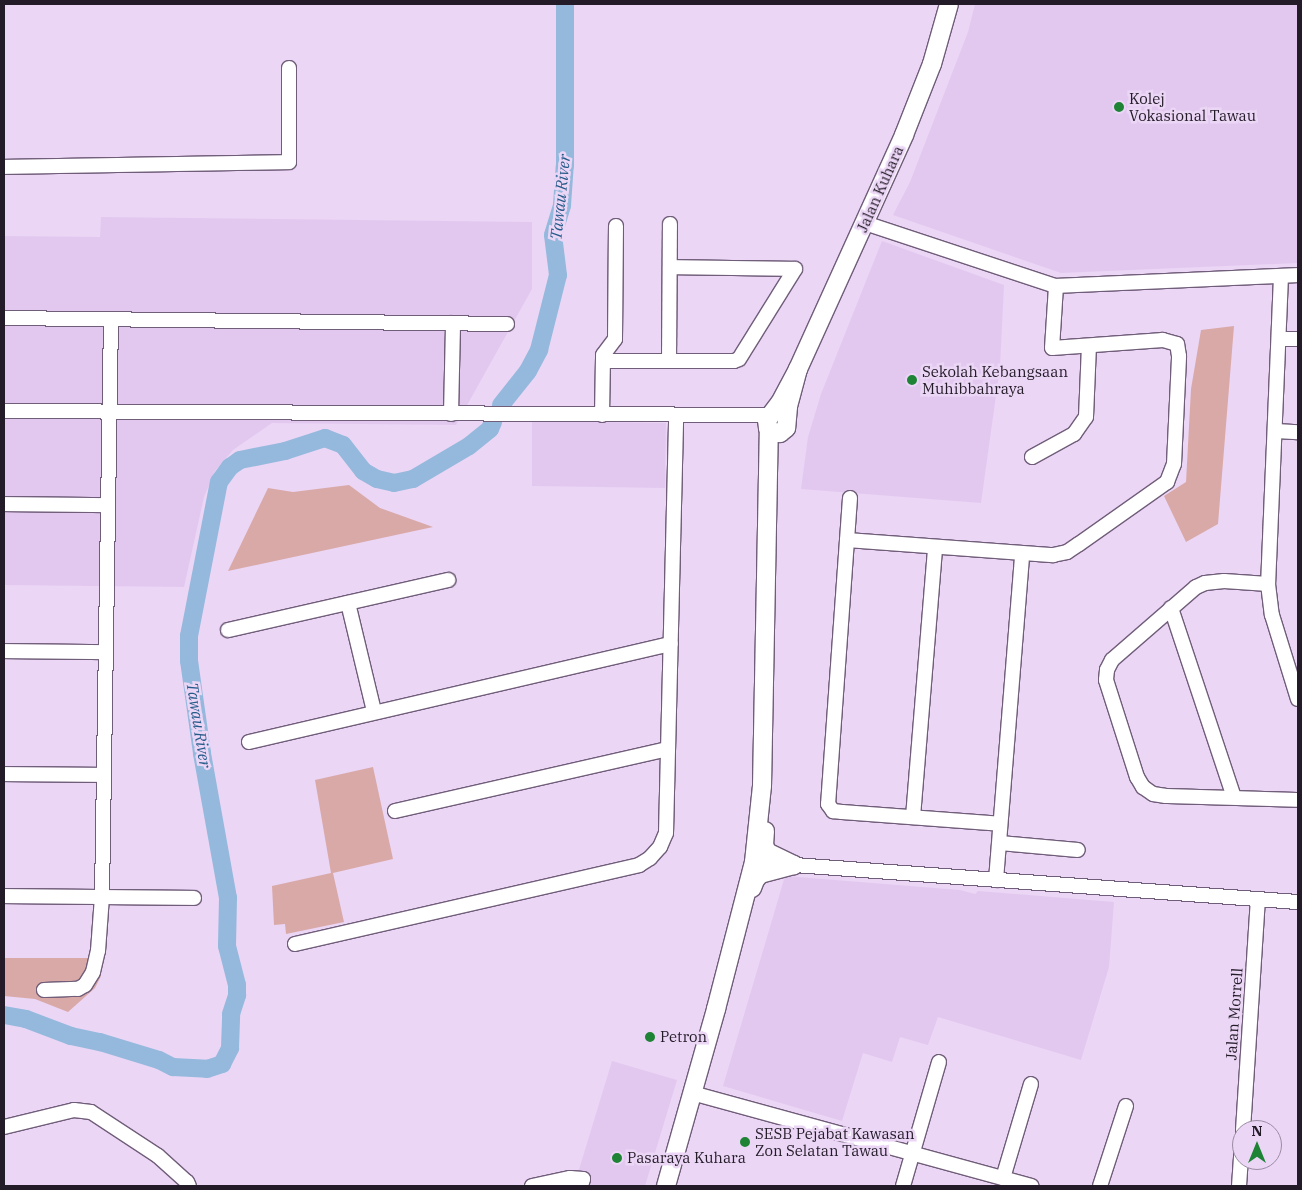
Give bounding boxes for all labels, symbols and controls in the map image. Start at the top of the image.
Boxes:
place label: Kolej Vokasional Tawau [1129,89,1256,124]
marker: Kolej Vokasional Tawau [1113,101,1125,113]
street label: Jalan Kuhara [853,143,907,235]
water label: Tawau River [546,153,574,241]
place label: Sekolah Kebangsaan Muhibbahraya [922,362,1068,397]
marker: Sekolah Kebangsaan Muhibbahraya [906,374,918,386]
water label: Tawau River [183,681,215,769]
street label: Jalan Morrell [1222,967,1246,1061]
place label: Petron [660,1028,707,1046]
marker: Petron [644,1031,656,1043]
north arrow [1232,1120,1282,1170]
text: N [1251,1122,1263,1140]
place label: SESB Pejabat Kawasan Zon Selatan Tawau [755,1124,915,1159]
marker: SESB Pejabat Kawasan Zon Selatan Tawau [739,1136,751,1148]
place label: Pasaraya Kuhara [627,1149,746,1167]
marker: Pasaraya Kuhara [611,1152,623,1164]

